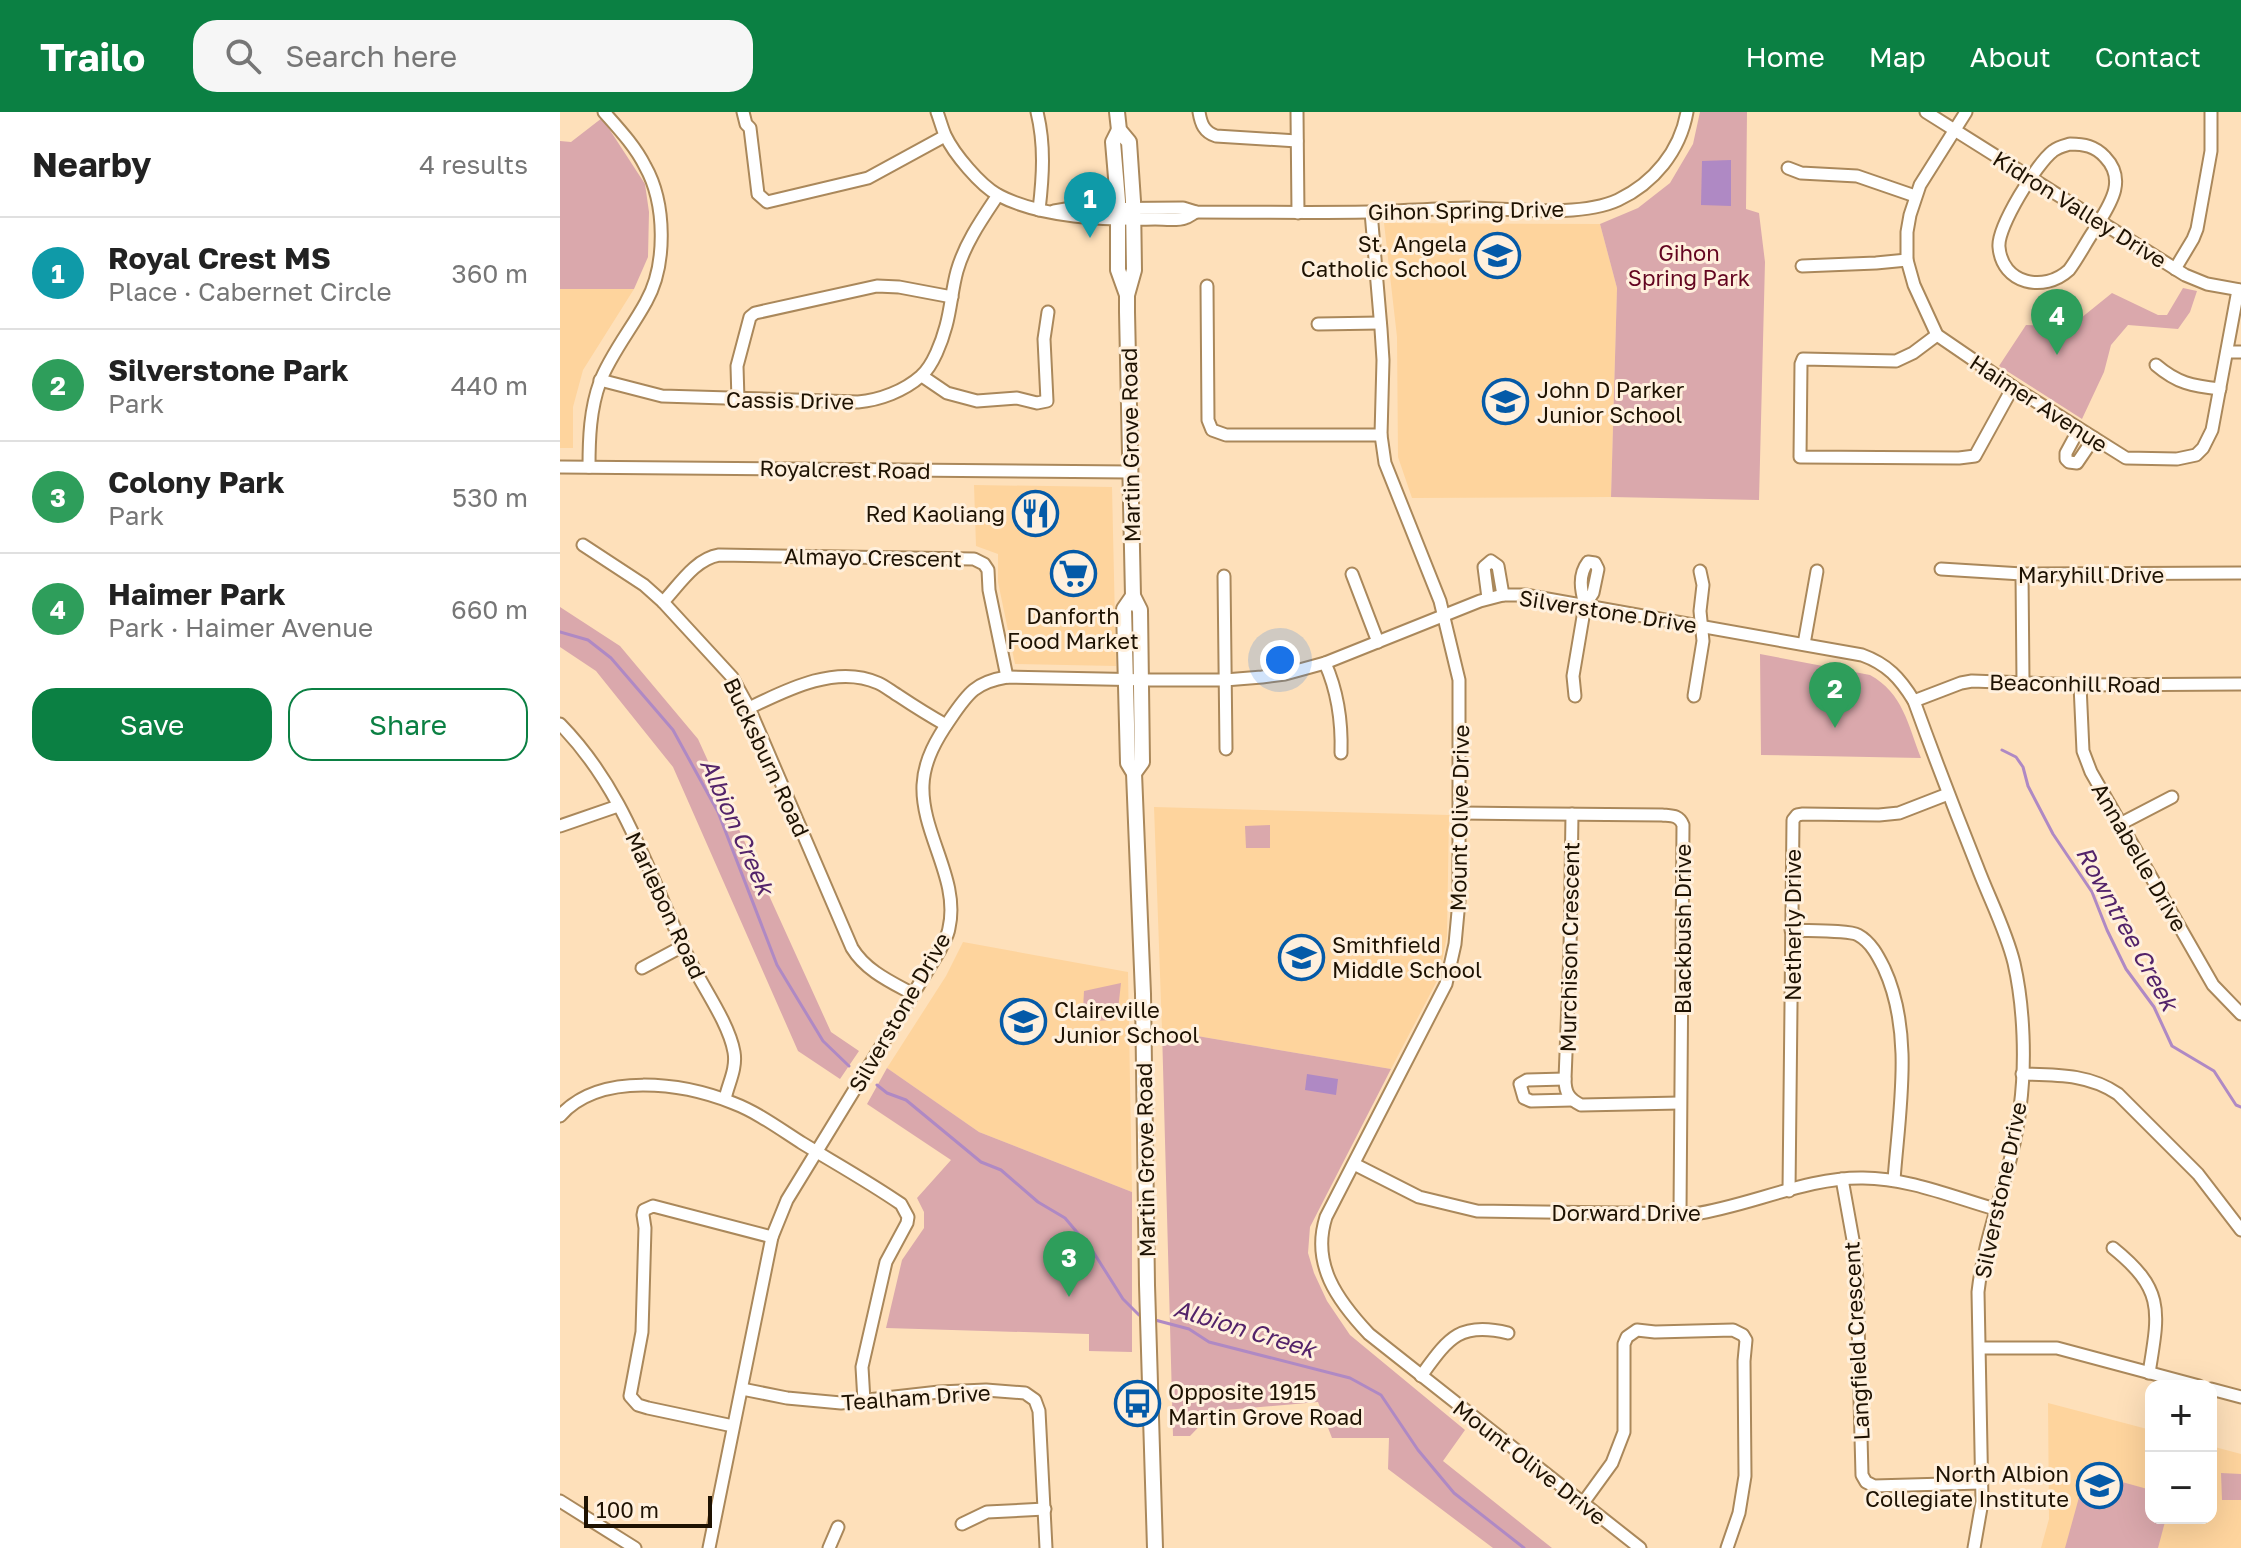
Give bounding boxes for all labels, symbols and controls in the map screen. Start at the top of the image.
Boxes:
search box [193,20,753,92]
text: Trailo [40,34,145,79]
icon: search [221,34,265,78]
text: Search here [285,38,457,74]
text: Home [1746,40,1825,73]
text: Map [1869,40,1926,73]
text: About [1970,40,2051,73]
text: Contact [2095,40,2201,73]
text: Nearby [32,144,152,184]
street label: Kidron Valley Drive [1988,145,2172,273]
text: 4 results [419,149,528,180]
pin: 1 [1064,172,1116,238]
street label: Gihon Spring Drive [1368,195,1564,225]
place label: St. Angela Catholic School [1301,230,1467,282]
school or university icon: St. Angela Catholic School [1474,232,1522,280]
park label: Gihon Spring Park [1628,239,1750,291]
text: Royal Crest MS [108,240,331,276]
text: 1 [51,258,65,289]
text: 360 m [451,258,528,289]
text: Place · Cabernet Circle [108,276,391,307]
pin: 4 [2031,289,2083,355]
street label: Martin Grove Road [1115,347,1145,543]
street label: Haimer Avenue [1965,348,2113,458]
text: Silverstone Park [108,352,349,388]
text: 2 [50,370,66,401]
text: 440 m [451,370,528,401]
place label: John D Parker Junior School [1537,376,1685,428]
school or university icon: John D Parker Junior School [1482,378,1530,426]
street label: Cassis Drive [726,385,854,415]
text: Park [108,388,164,419]
street label: Royalcrest Road [759,454,931,484]
text: Colony Park [108,464,285,500]
text: 3 [50,482,66,513]
text: 530 m [452,482,528,513]
restaurant icon: Red Kaoliang [1012,489,1060,537]
text: Park [108,500,164,531]
place label: Red Kaoliang [865,500,1005,527]
street label: Almayo Crescent [784,542,962,572]
supermarket icon: Danforth Food Market [1049,550,1097,598]
street label: Maryhill Drive [2018,561,2164,588]
text: Haimer Park [108,576,286,612]
street label: Silverstone Drive [1517,584,1699,638]
text: 4 [50,594,66,625]
text: 660 m [451,594,528,625]
place label: Danforth Food Market [1007,602,1139,654]
text: Park · Haimer Avenue [108,612,373,643]
your location [1260,640,1300,680]
pin: 2 [1809,662,1861,728]
street label: Beaconhill Road [1989,668,2161,698]
street label: Bucksburn Road [718,673,816,841]
button: Save [32,688,272,761]
button: Share [288,688,528,761]
street label: Mount Olive Drive [1444,724,1474,912]
water label: Albion Creek [695,753,782,901]
street label: Annabelle Drive [2087,778,2193,936]
street label: Marlebon Road [620,827,712,983]
water label: Rowntree Creek [2071,841,2186,1017]
street label: Murchison Crescent [1554,842,1584,1052]
street label: Blackbush Drive [1669,844,1696,1014]
street label: Netherly Drive [1779,849,1806,1001]
street label: Silverstone Drive [842,927,956,1097]
place label: Smithfield Middle School [1332,931,1482,983]
school or university icon: Smithfield Middle School [1277,933,1325,981]
place label: Claireville Junior School [1054,996,1199,1048]
school or university icon: Claireville Junior School [999,998,1047,1046]
street label: Martin Grove Road [1130,1062,1160,1258]
street label: Silverstone Drive [1968,1099,2032,1281]
street label: Dorward Drive [1551,1199,1701,1226]
pin: 3 [1043,1231,1095,1297]
street label: Langfield Crescent [1837,1241,1875,1441]
water label: Albion Creek [1171,1293,1322,1364]
street label: Tealham Drive [841,1378,991,1416]
place label: Opposite 1915 Martin Grove Road [1168,1378,1363,1430]
bus stop icon: Opposite 1915 Martin Grove Road [1113,1380,1161,1428]
map controls [2145,1380,2217,1524]
button: + [2145,1380,2217,1452]
street label: Mount Olive Drive [1448,1394,1612,1530]
button: − [2145,1452,2217,1524]
place label: North Albion Collegiate Institute [1865,1460,2069,1512]
school or university icon: North Albion Collegiate Institute [2076,1462,2124,1510]
scale bar [584,1492,712,1528]
text: 100 m [596,1496,659,1523]

